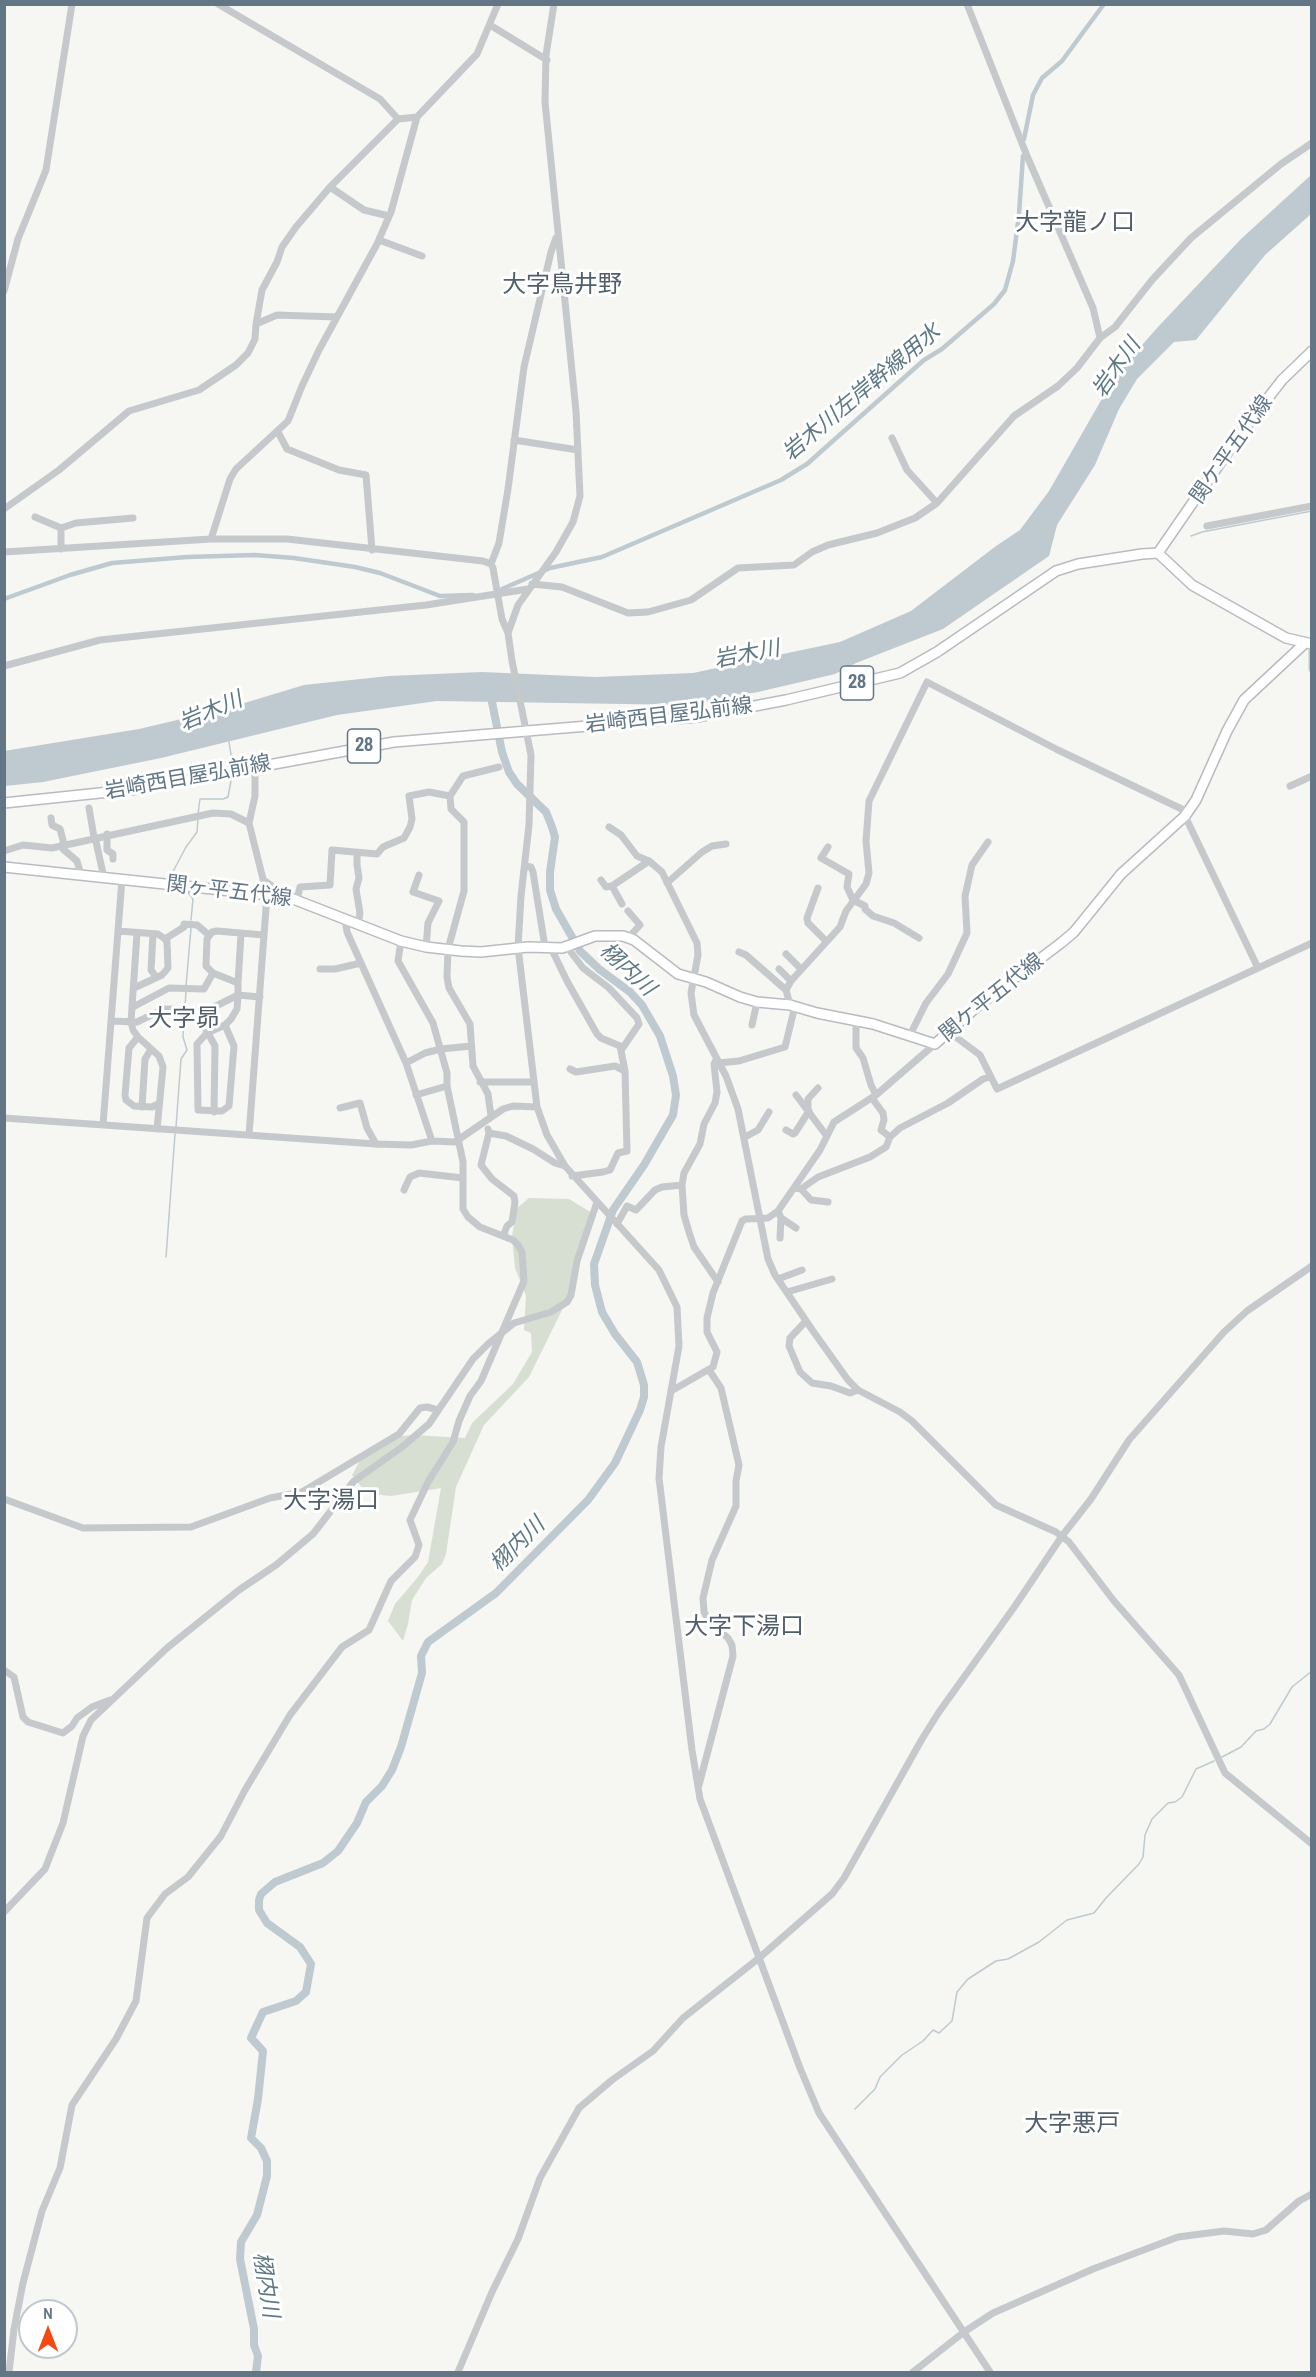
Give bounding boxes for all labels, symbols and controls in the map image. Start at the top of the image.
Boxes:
district label: 大字龍ノ口 [1015,210,1135,238]
district label: 大字鳥井野 [502,272,622,300]
water label: 岩木川左岸幹線用水 [778,319,946,467]
water label: 岩木川 [1087,333,1147,403]
street label: 関ケ平五代線 [1186,391,1278,509]
water label: 岩木川 [712,636,782,674]
road number: 28 [840,666,874,700]
water label: 岩木川 [175,687,247,737]
street label: 岩崎西目屋弘前線 [584,693,754,739]
road number: 28 [348,729,380,763]
street label: 岩崎西目屋弘前線 [103,751,273,805]
street label: 関ヶ平五代線 [165,872,293,912]
water label: 栩内川 [594,938,660,1002]
street label: 関ケ平五代線 [935,949,1049,1047]
district label: 大字昴 [148,1006,220,1034]
district label: 大字湯口 [283,1488,379,1516]
water label: 栩内川 [485,1512,551,1578]
district label: 大字下湯口 [684,1614,804,1642]
district label: 大字悪戸 [1024,2111,1120,2139]
water label: 栩内川 [247,2250,283,2320]
north arrow [18,2299,78,2359]
text: N [43,2302,53,2324]

